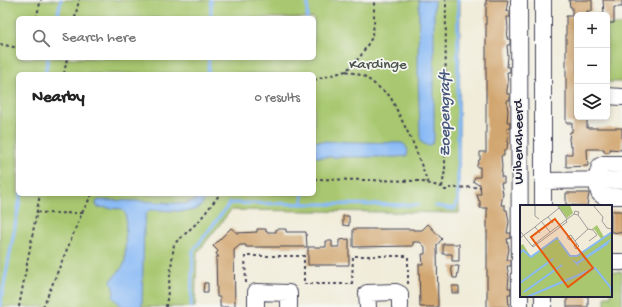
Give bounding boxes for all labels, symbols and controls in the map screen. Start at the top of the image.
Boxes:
map controls [574,12,610,120]
button: + [574,12,610,48]
search box [16,16,316,60]
icon: search [30,27,52,49]
text: Search here [62,29,136,47]
button: − [574,48,610,84]
park label: Kardinge [349,56,407,74]
water label: Zoepengraft [437,69,456,157]
button: layers [574,84,610,120]
text: Nearby [32,88,85,108]
text: 0 results [254,91,300,106]
street label: Wibenaheerd [510,98,528,184]
inset map [520,205,612,297]

